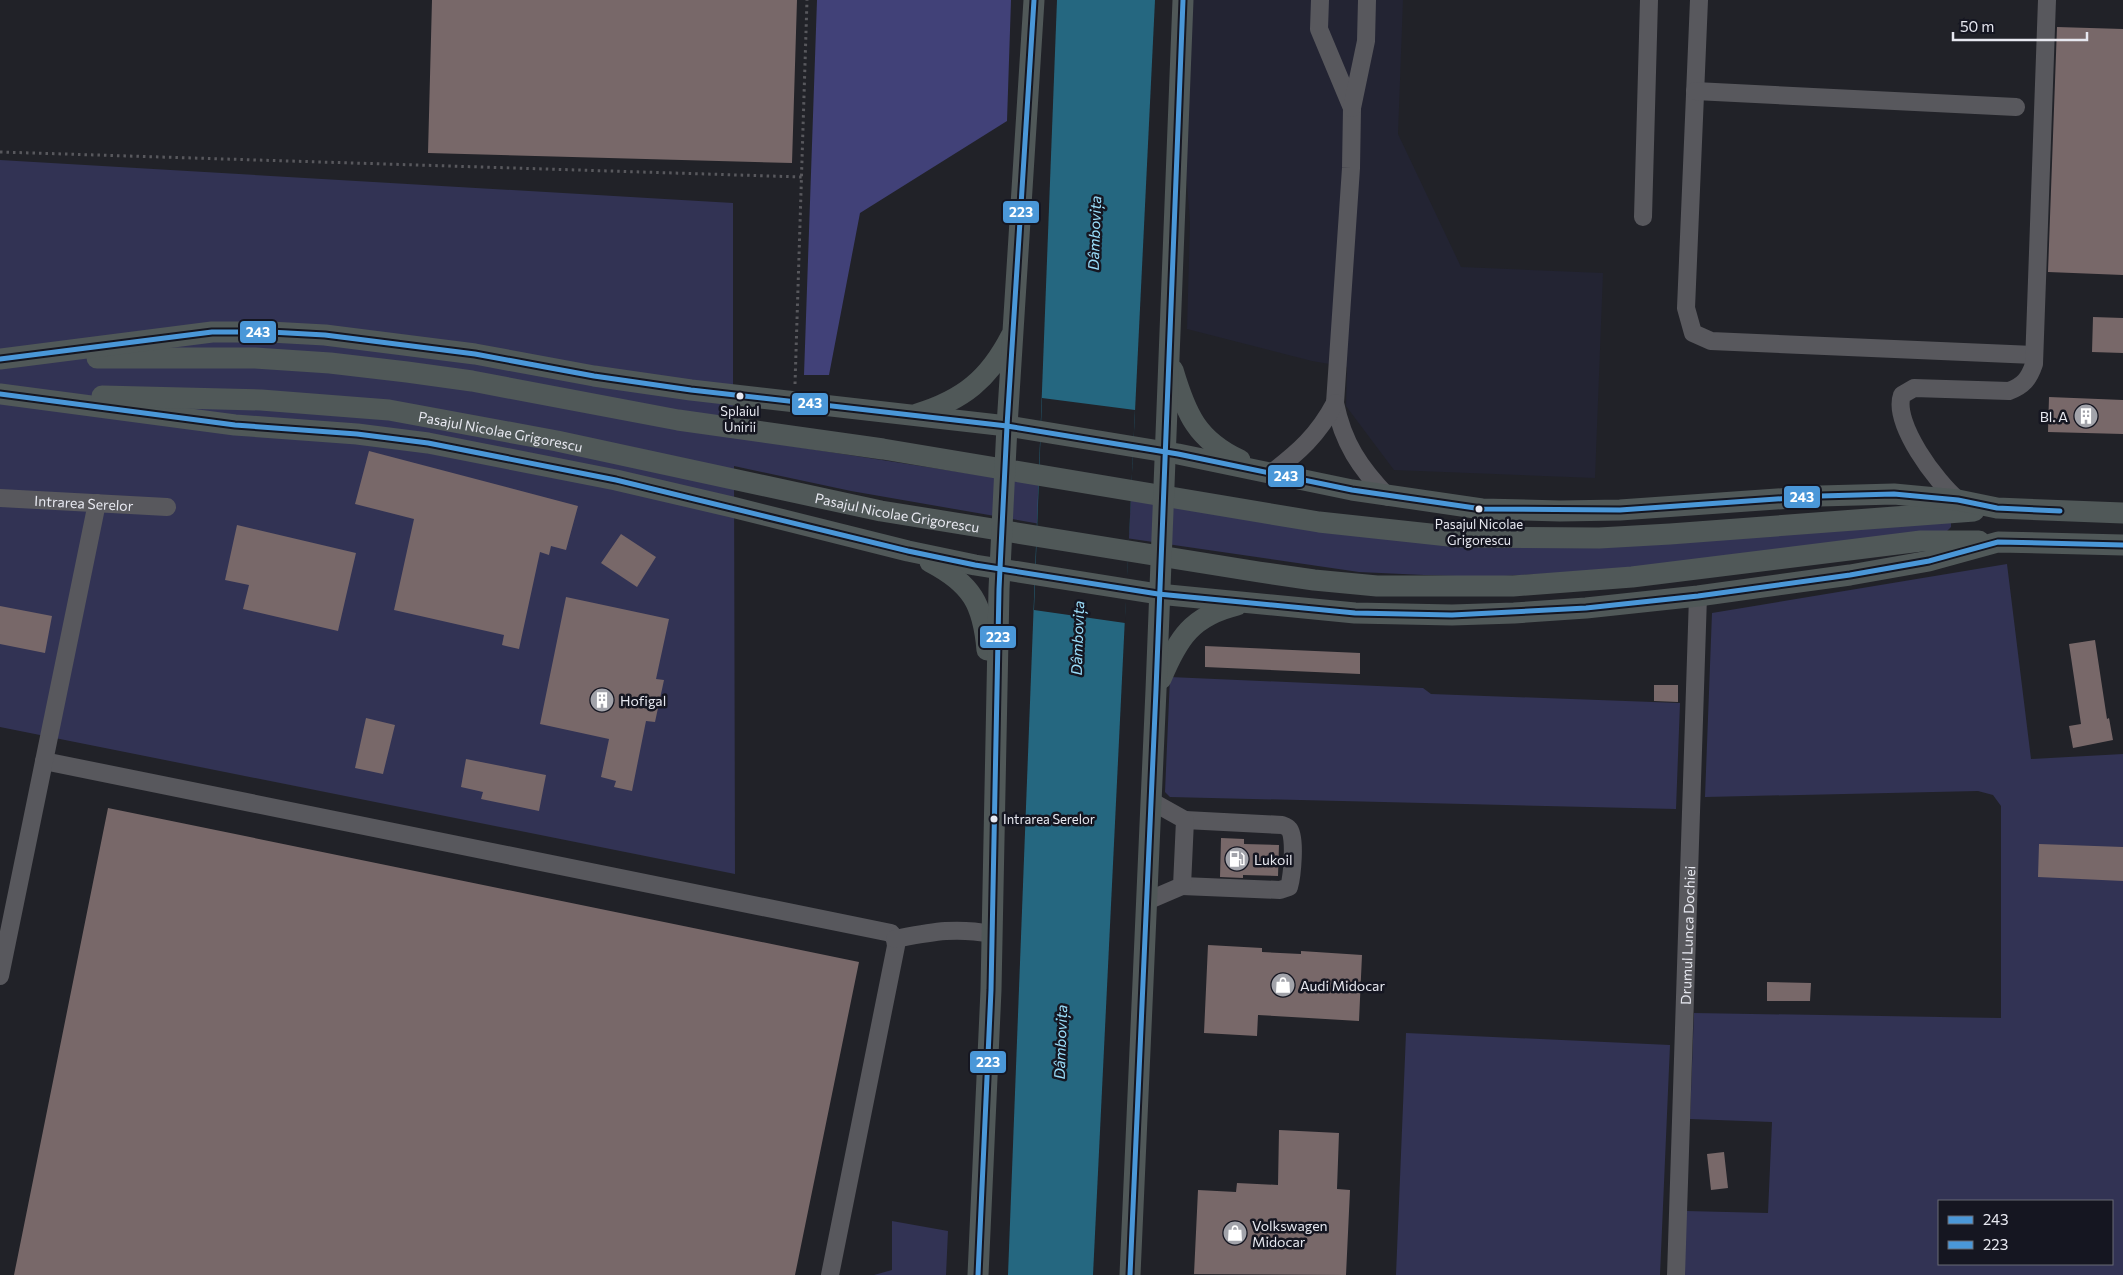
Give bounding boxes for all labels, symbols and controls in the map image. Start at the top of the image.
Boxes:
scale bar [1953,10,2087,42]
text: 50 m [1960,17,1994,35]
water label: Dâmbovița [1084,195,1106,271]
line badge: 223 [1002,200,1040,224]
text: 223 [1009,203,1033,220]
line badge: 243 [239,320,277,344]
text: 243 [246,323,270,340]
marker: Splaiul Unirii [735,391,745,401]
line badge: 243 [791,392,829,416]
text: 243 [798,394,822,411]
place label: Splaiul Unirii [720,403,760,435]
building icon: Bl. A [2073,403,2099,429]
street label: Pasajul Nicolae Grigorescu [417,407,584,455]
place label: Bl. A [2040,408,2068,425]
line badge: 243 [1267,464,1305,488]
text: 243 [1274,467,1298,484]
line badge: 243 [1783,485,1821,509]
street label: Pasajul Nicolae Grigorescu [813,488,981,535]
text: 243 [1790,488,1814,505]
street label: Intrarea Serelor [34,491,134,514]
marker: Pasajul Nicolae Grigorescu [1474,504,1484,514]
place label: Pasajul Nicolae Grigorescu [1435,516,1523,548]
water label: Dâmbovița [1067,600,1089,676]
line badge: 223 [979,625,1017,649]
text: 223 [986,628,1010,645]
building icon: Hofigal [589,687,615,713]
place label: Hofigal [620,692,666,709]
place label: Intrarea Serelor [1003,811,1095,827]
marker: Intrarea Serelor [989,814,999,824]
fuel station icon: Lukoil [1224,846,1250,872]
place label: Lukoil [1254,851,1293,868]
street label: Drumul Lunca Dochiei [1676,865,1698,1005]
shop icon: Audi Midocar [1270,972,1296,998]
place label: Audi Midocar [1300,977,1385,994]
water label: Dâmbovița [1050,1004,1072,1080]
line badge: 223 [969,1050,1007,1074]
text: 223 [976,1053,1000,1070]
legend [1938,1200,2113,1265]
text: 243 [1983,1210,2009,1228]
place label: Volkswagen Midocar [1252,1217,1328,1250]
shop icon: Volkswagen Midocar [1222,1220,1248,1246]
text: 223 [1983,1235,2008,1253]

